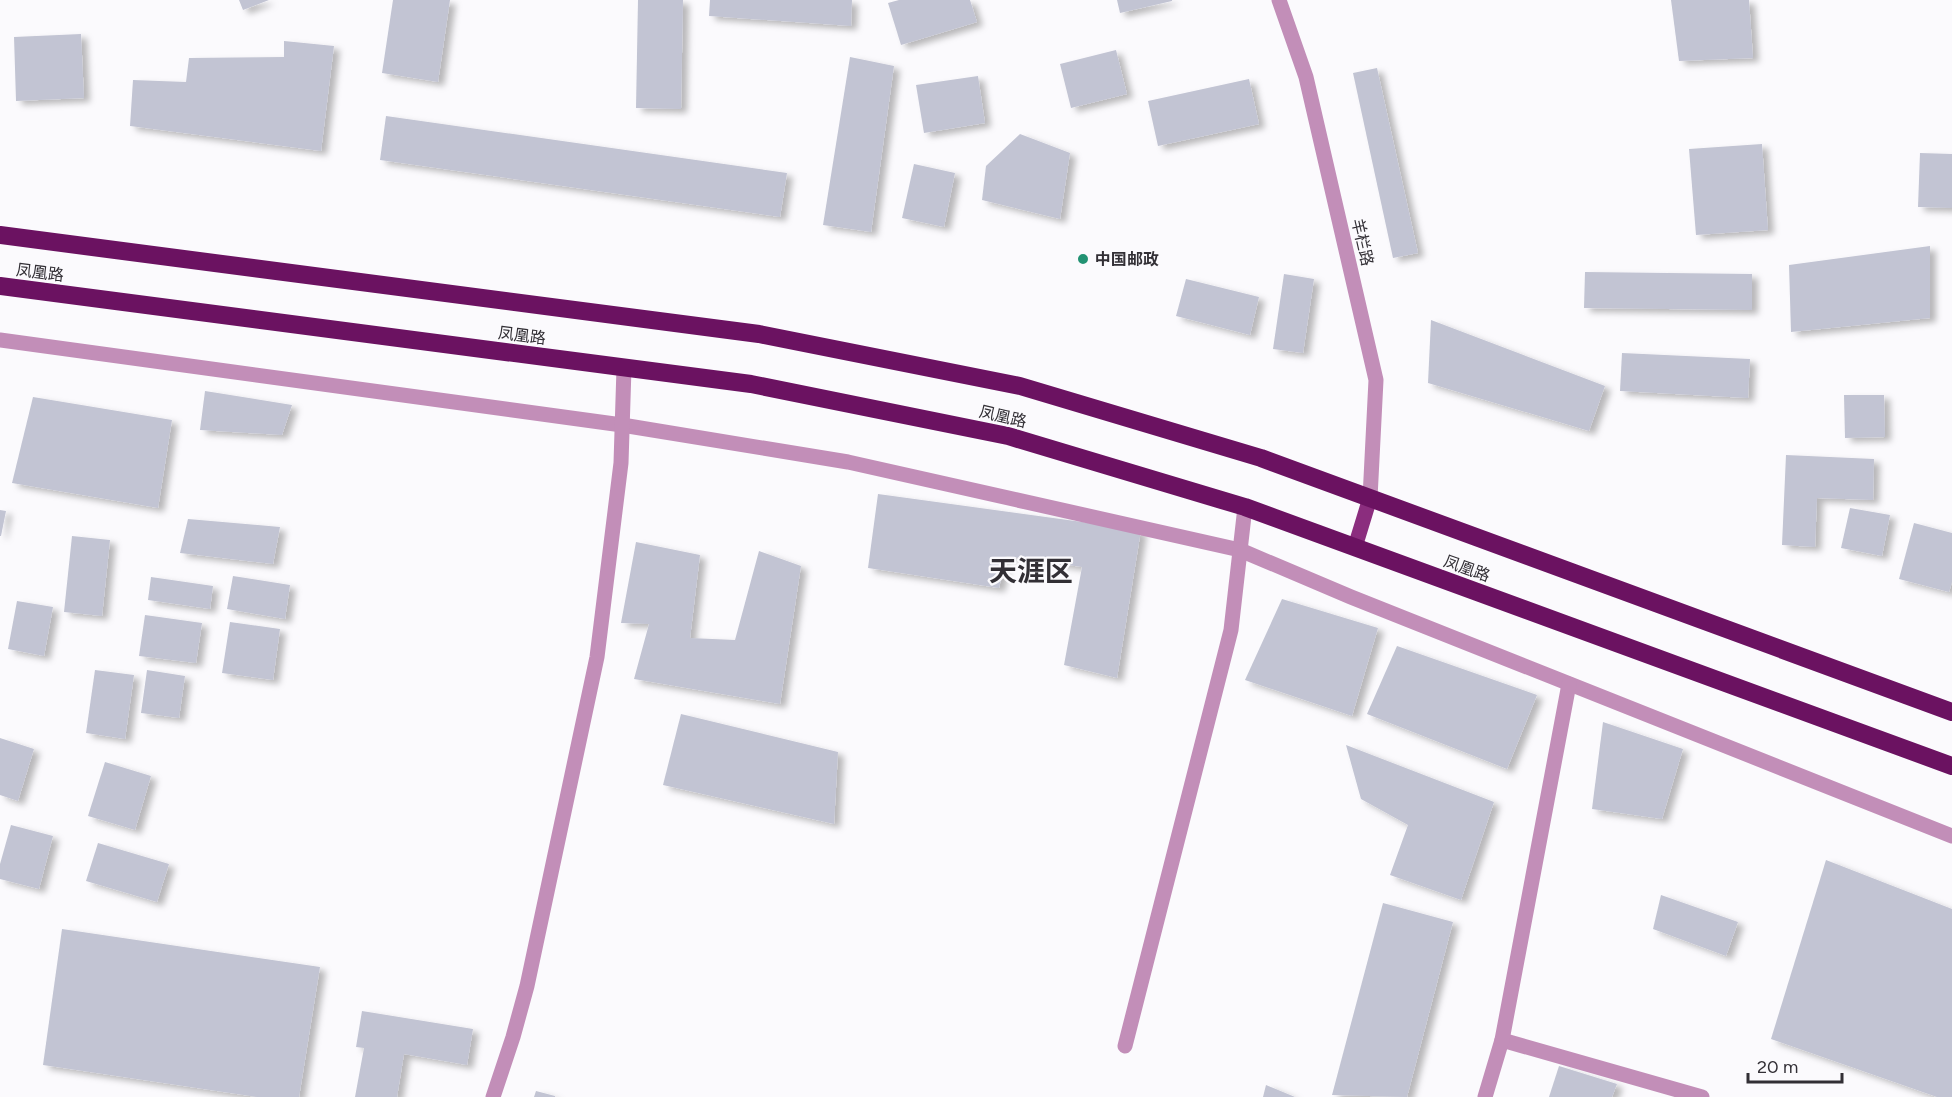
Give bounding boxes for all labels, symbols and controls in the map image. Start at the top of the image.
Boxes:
street label: 羊栏路 [1348,217,1377,268]
place label: 中国邮政 [1095,250,1159,269]
marker: 中国邮政 [1076,252,1090,266]
street label: 凤凰路 [15,260,65,285]
street label: 凤凰路 [497,323,547,348]
street label: 凤凰路 [977,402,1028,431]
street label: 凤凰路 [1441,551,1493,586]
district label: 天涯区 [989,554,1073,588]
scale bar [1748,1046,1842,1084]
text: 20 m [1757,1056,1798,1078]

